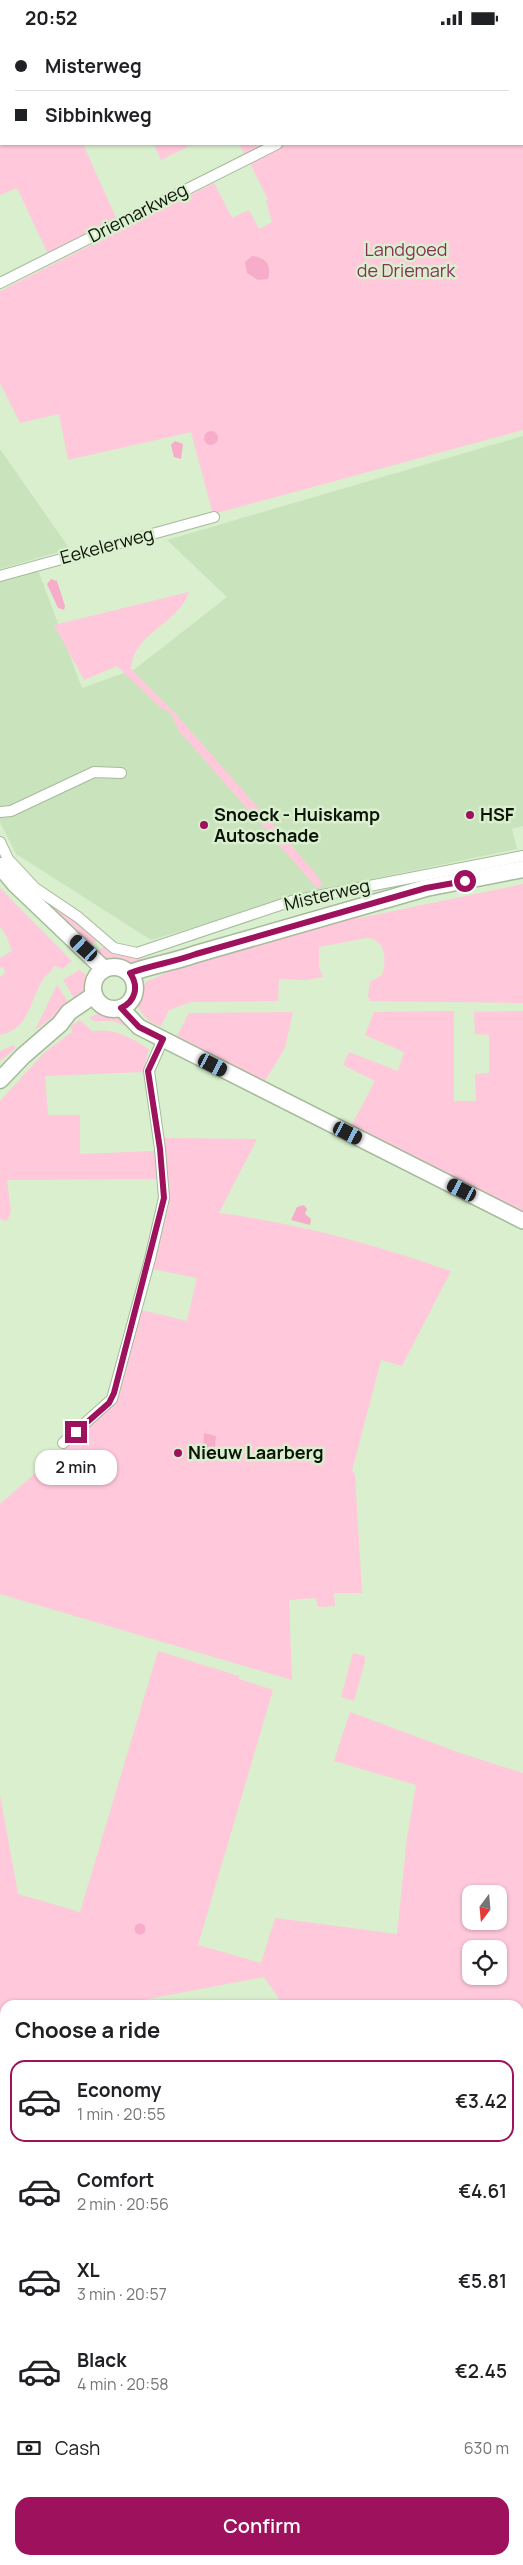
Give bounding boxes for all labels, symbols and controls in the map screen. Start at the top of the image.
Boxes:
text: 20:52 [25,5,77,31]
text: Misterweg [45,53,142,79]
text: Sibbinkweg [45,102,152,128]
street label: Driemarkweg [84,177,191,247]
park label: Landgoed de Driemark [357,237,456,282]
street label: Eekelerweg [57,521,156,569]
place label: Snoeck - Huiskamp Autoschade [214,802,380,847]
place label: HSF [480,802,515,826]
marker: HSF [464,809,476,821]
marker: Snoeck - Huiskamp Autoschade [198,819,210,831]
route start [454,870,476,892]
street label: Misterweg [282,873,372,916]
car [67,932,100,964]
car [196,1052,229,1078]
car [331,1120,364,1146]
car [445,1177,478,1203]
route end [65,1421,87,1443]
place label: Nieuw Laarberg [188,1440,323,1464]
marker: Nieuw Laarberg [172,1447,184,1459]
callout: 2 min [35,1449,117,1485]
text: 2 min [56,1456,96,1478]
north arrow [462,1885,508,1930]
map controls [462,1885,507,1985]
button: locate [462,1940,507,1985]
text: Choose a ride [15,2015,160,2045]
text: Economy [77,2077,161,2103]
icon: car [17,2079,62,2124]
text: €3.42 [455,2088,507,2114]
text: 1 min · 20:55 [77,2103,165,2125]
text: Comfort [77,2167,154,2193]
icon: car [17,2169,62,2214]
text: €4.61 [459,2178,507,2204]
text: 2 min · 20:56 [77,2193,169,2215]
text: XL [77,2257,100,2283]
icon: car [17,2259,62,2304]
text: €5.81 [458,2268,507,2294]
text: 3 min · 20:57 [77,2283,167,2305]
text: Black [77,2347,126,2373]
icon: car [17,2349,62,2394]
text: €2.45 [455,2358,507,2384]
text: 4 min · 20:58 [77,2373,169,2395]
icon: cash [15,2434,43,2462]
text: Cash [55,2435,100,2461]
text: 630 m [464,2437,509,2459]
button: Confirm [15,2497,509,2555]

